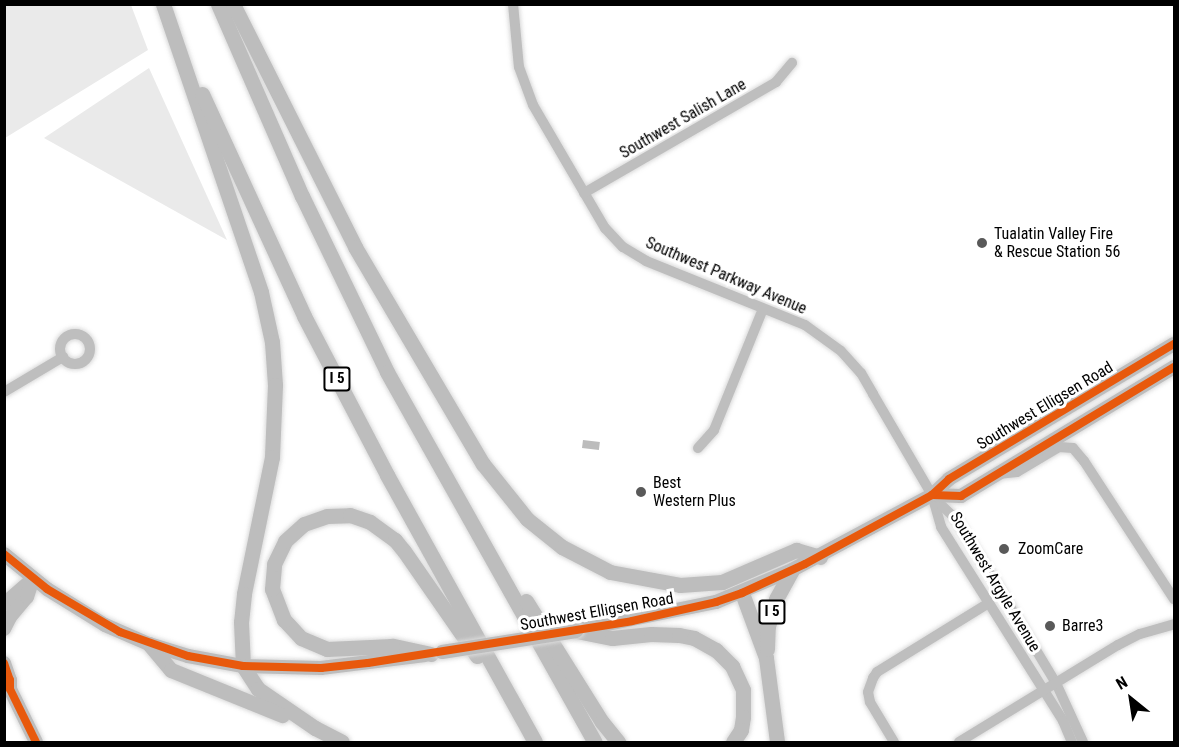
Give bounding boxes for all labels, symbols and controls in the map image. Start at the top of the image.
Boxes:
street label: Southwest Salish Lane [616,75,750,163]
place label: Tualatin Valley Fire & Rescue Station 56 [994,224,1120,262]
street label: Southwest Parkway Avenue [643,233,809,319]
marker: Tualatin Valley Fire & Rescue Station 56 [975,236,989,250]
street label: Southwest Elligsen Road [973,358,1117,454]
road number: I 5 [322,367,352,391]
place label: Best Western Plus [653,473,736,511]
marker: Best Western Plus [634,485,648,499]
street label: Southwest Argyle Avenue [946,509,1044,655]
place label: ZoomCare [1018,539,1083,559]
marker: ZoomCare [995,540,1013,558]
street label: Southwest Elligsen Road [519,589,675,635]
road number: I 5 [757,600,787,624]
place label: Barre3 [1062,616,1103,636]
marker: Barre3 [1043,619,1057,633]
north arrow [1101,669,1161,729]
text: N [1113,672,1131,694]

